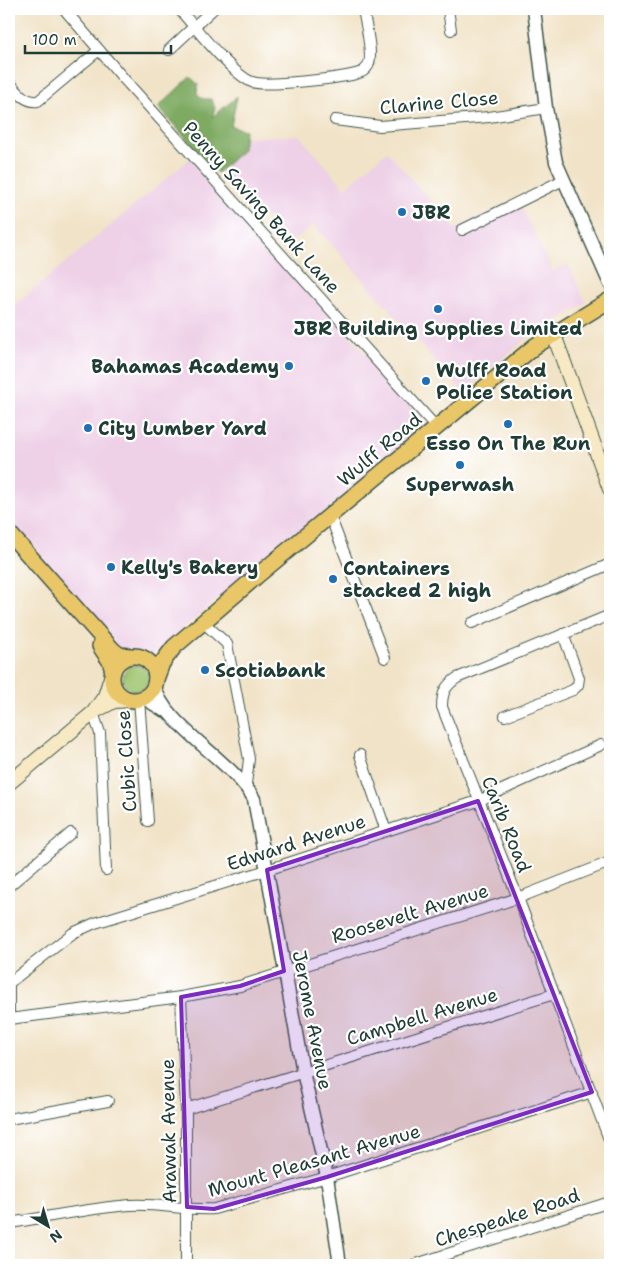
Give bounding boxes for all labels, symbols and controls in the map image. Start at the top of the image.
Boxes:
scale bar [25,22,171,54]
text: 100 m [32,30,77,50]
street label: Clarine Close [379,85,500,120]
street label: Penny Saving Bank Lane [177,116,346,299]
place label: JBR [412,200,450,225]
marker: JBR [396,206,408,218]
marker: JBR Building Supplies Limited [432,303,444,315]
place label: JBR Building Supplies Limited [294,316,582,341]
place label: Bahamas Academy [91,354,279,379]
place label: Wulff Road Police Station [436,358,573,405]
marker: Bahamas Academy [283,360,295,372]
marker: Wulff Road Police Station [420,375,432,387]
street label: Wulff Road [332,407,427,492]
place label: City Lumber Yard [98,416,267,441]
marker: Esso On The Run [502,418,514,430]
marker: City Lumber Yard [82,422,94,434]
place label: Esso On The Run [426,431,591,456]
marker: Superwash [454,459,466,471]
place label: Superwash [406,472,514,497]
place label: Kelly's Bakery [121,555,258,580]
place label: Containers stacked 2 high [343,556,491,603]
marker: Kelly's Bakery [105,561,117,573]
marker: Containers stacked 2 high [327,573,339,585]
place label: Scotiabank [215,658,326,683]
marker: Scotiabank [199,664,211,676]
street label: Cubic Close [110,709,143,813]
street label: Carib Road [476,772,537,876]
street label: Edward Avenue [224,808,369,877]
street label: Roosevelt Avenue [329,878,492,949]
street label: Jerome Avenue [287,948,338,1092]
street label: Campbell Avenue [343,982,501,1051]
street label: Arawak Avenue [155,1058,182,1204]
street label: Mount Pleasant Avenue [205,1118,423,1203]
street label: Chespeake Road [432,1182,583,1253]
north arrow [22,1202,72,1252]
text: N [46,1226,66,1247]

